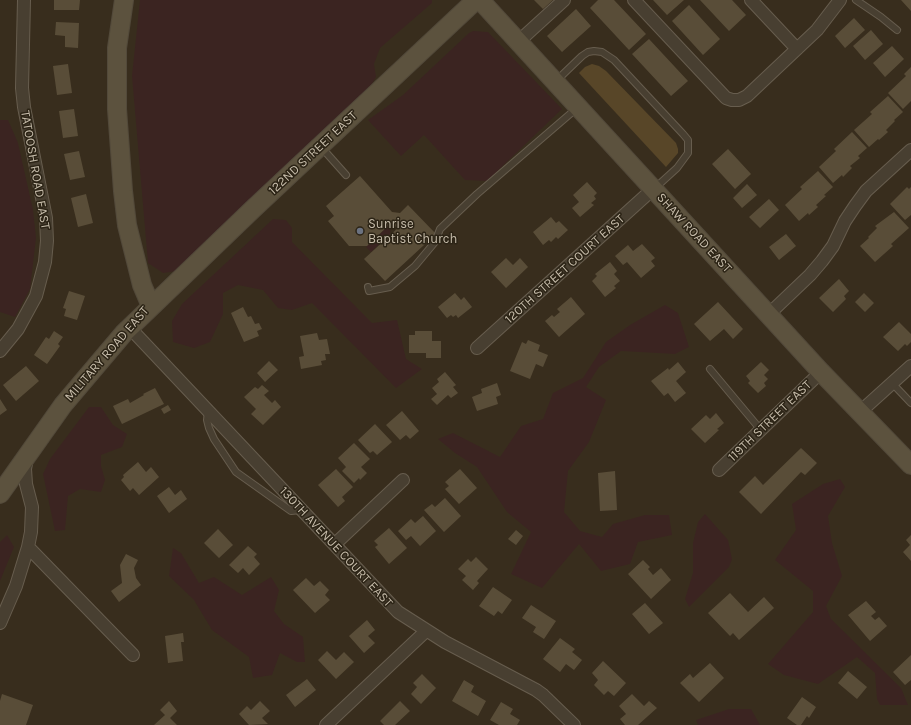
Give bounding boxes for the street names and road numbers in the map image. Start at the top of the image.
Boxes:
street label: 122ND STREET EAST [265,108,361,198]
street label: TATOOSH ROAD EAST [17,109,53,231]
street label: SHAW ROAD EAST [653,190,735,276]
street label: 120TH STREET COURT EAST [502,211,628,327]
street label: MILITARY ROAD EAST [62,303,152,405]
street label: 119TH STREET EAST [725,377,815,465]
street label: 130TH AVENUE COURT EAST [276,484,396,610]

